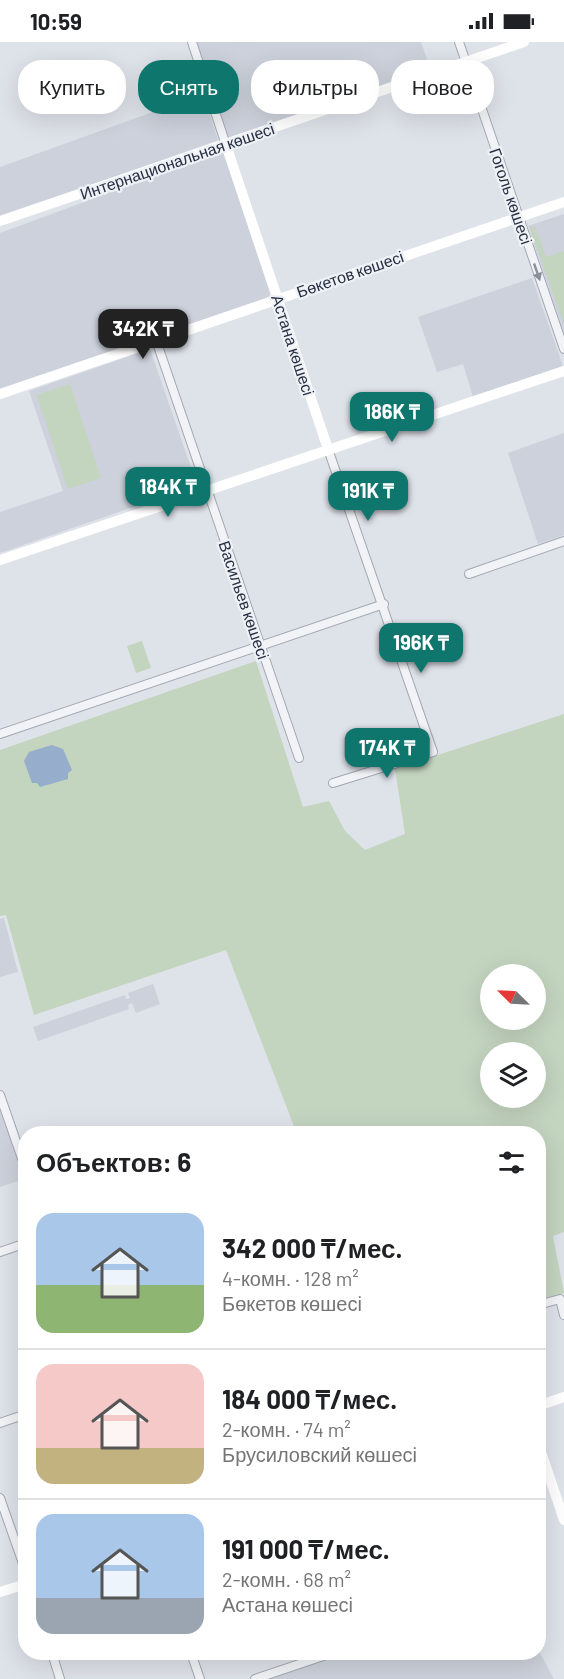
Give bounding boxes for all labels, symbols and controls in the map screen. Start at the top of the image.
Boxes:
text: 10:59 [30,8,82,34]
chip: Купить [18,60,126,114]
chip: Снять [138,60,239,114]
chip: Фильтры [251,60,379,114]
chip: Новое [391,60,494,114]
street label: Интернациональная көшесі [77,118,276,203]
street label: Гоголь көшесі [486,145,537,246]
street label: Бөкетов көшесі [294,246,406,301]
one-way arrow [533,263,543,281]
street label: Астана көшесі [268,292,319,398]
pin: 342K ₸ [94,309,192,360]
text: 342K ₸ [112,316,174,340]
pin: 186K ₸ [343,392,441,443]
text: 186K ₸ [364,399,420,423]
pin: 184K ₸ [119,467,217,518]
pin: 191K ₸ [319,471,417,522]
text: 184K ₸ [139,474,197,498]
text: 191K ₸ [342,478,394,502]
street label: Васильев көшесі [215,538,274,662]
pin: 196K ₸ [372,623,470,674]
text: 196K ₸ [393,630,449,654]
pin: 174K ₸ [338,728,436,779]
text: 174K ₸ [359,735,415,759]
north arrow [480,964,546,1030]
map controls [480,964,546,1108]
button: layers [480,1042,546,1108]
text: Объектов: 6 [36,1146,191,1177]
icon: filters [495,1146,528,1179]
text: 342 000 ₸/мес. [222,1232,403,1263]
icon: home [84,1237,156,1309]
text: 4-комн. · 128 m² [222,1266,359,1290]
text: Бөкетов көшесі [222,1291,362,1315]
text: 184 000 ₸/мес. [222,1383,397,1414]
icon: home [84,1388,156,1460]
text: 2-комн. · 74 m² [222,1417,351,1441]
text: Брусиловский көшесі [222,1442,417,1466]
text: 191 000 ₸/мес. [222,1533,390,1564]
icon: home [84,1538,156,1610]
text: 2-комн. · 68 m² [222,1567,351,1591]
text: Астана көшесі [222,1592,353,1616]

